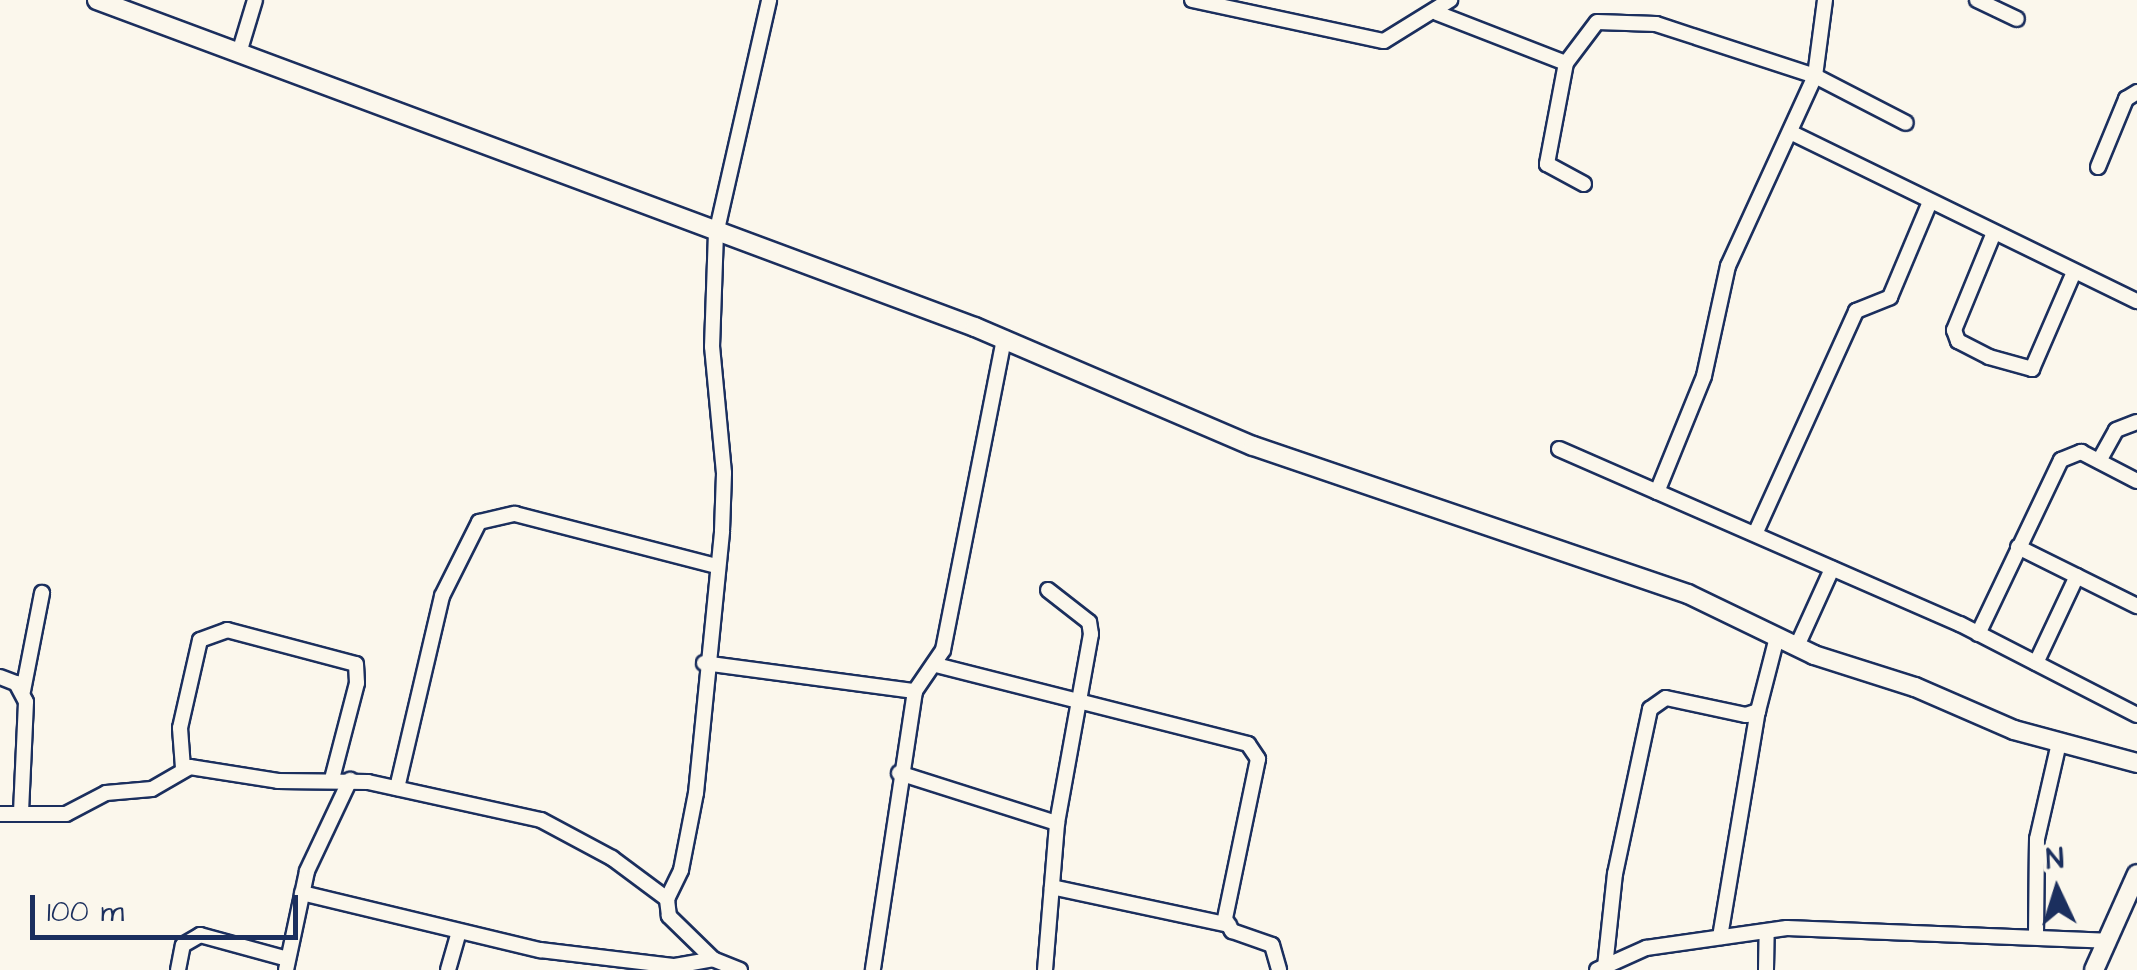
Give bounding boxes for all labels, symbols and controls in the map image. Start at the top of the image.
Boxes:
north arrow [2007,840,2107,940]
text: N [2045,840,2065,880]
scale bar [35,875,302,937]
text: 100 m [47,891,124,933]

